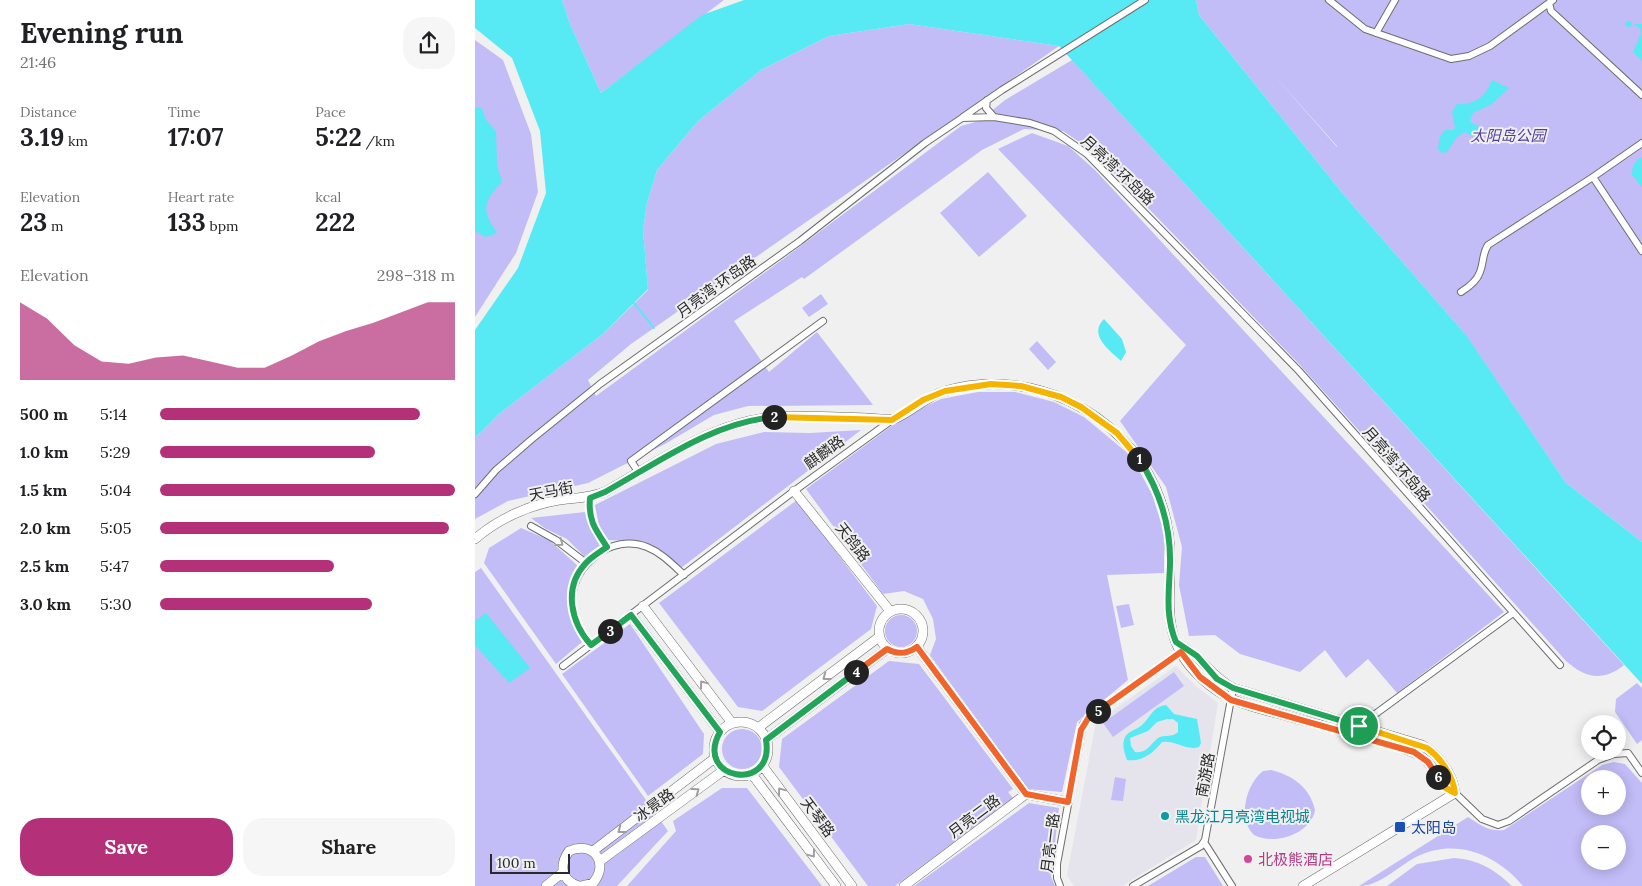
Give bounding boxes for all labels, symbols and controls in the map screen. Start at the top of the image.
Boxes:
text: Evening run [20,15,183,51]
button: share [403,17,455,69]
text: 21:46 [20,52,56,72]
text: Distance [20,103,77,121]
text: Time [168,103,201,121]
text: Pace [315,103,346,121]
text: 3.19 [20,121,64,153]
text: 17:07 [168,121,223,153]
text: 5:22 [315,121,362,153]
park label: 太阳岛公园 [1470,126,1547,145]
street label: 月亮湾·环岛路 [1077,131,1159,209]
text: km [64,132,88,150]
text: /km [362,132,395,150]
text: Elevation [20,188,80,206]
text: Heart rate [168,188,234,206]
text: kcal [315,188,341,206]
text: 23 [20,206,47,238]
text: 133 [168,206,206,238]
text: 222 [315,206,355,238]
text: m [47,217,64,235]
text: bpm [206,217,239,235]
street label: 月亮湾·环岛路 [672,251,760,321]
text: Elevation [20,265,89,285]
text: 298–318 m [377,265,455,285]
text: 500 m [20,404,68,424]
text: 5:14 [100,404,127,424]
pin: 2 [761,404,787,430]
text: 2 [771,408,778,426]
street label: 月亮湾·环岛路 [1359,422,1435,506]
street label: 麒麟路 [800,431,848,473]
text: 1.0 km [20,442,69,462]
text: 5:29 [100,442,131,462]
pin: 1 [1127,446,1151,472]
text: 1 [1137,450,1142,468]
street label: 天马街 [527,477,575,505]
text: 1.5 km [20,480,67,500]
text: 5:04 [100,480,131,500]
text: 2.0 km [20,518,71,538]
text: 5:05 [100,518,131,538]
street label: 天鸽路 [832,518,874,566]
one-way arrow [554,537,564,546]
text: 2.5 km [20,556,69,576]
text: 5:47 [100,556,129,576]
text: 3.0 km [20,594,71,614]
text: 5:30 [100,594,132,614]
pin: 3 [597,618,623,644]
text: 3 [607,622,614,640]
pin: 4 [843,660,869,684]
text: 4 [853,663,860,681]
one-way arrow [822,671,832,680]
one-way arrow [700,681,708,690]
pin: 5 [1085,698,1111,724]
text: 5 [1095,702,1102,720]
pin [1338,705,1380,747]
icon: arrive [1345,712,1373,740]
map controls [1581,715,1626,870]
button: locate [1581,715,1626,760]
street label: 南游路 [1192,751,1218,799]
pin: 6 [1425,764,1451,790]
text: 6 [1434,768,1443,786]
button: + [1581,770,1626,815]
street label: 冰景路 [630,784,678,826]
one-way arrow [690,788,700,797]
one-way arrow [779,788,787,797]
street label: 月亮二路 [944,790,1004,842]
street label: 天琴路 [797,793,839,841]
place label: 黑龙江月亮湾电视城 [1175,807,1310,826]
marker: 黑龙江月亮湾电视城 [1159,810,1171,822]
street label: 月亮一路 [1037,812,1063,874]
button: Save [20,818,233,876]
button: Share [243,818,455,876]
place label: 太阳岛 [1411,818,1456,837]
marker: 太阳岛 [1393,820,1407,834]
one-way arrow [618,824,627,832]
button: − [1581,825,1626,870]
one-way arrow [806,848,815,858]
place label: 北极熊酒店 [1258,850,1333,869]
scale bar [490,851,570,874]
marker: 北极熊酒店 [1242,853,1254,865]
text: 100 m [497,854,536,872]

